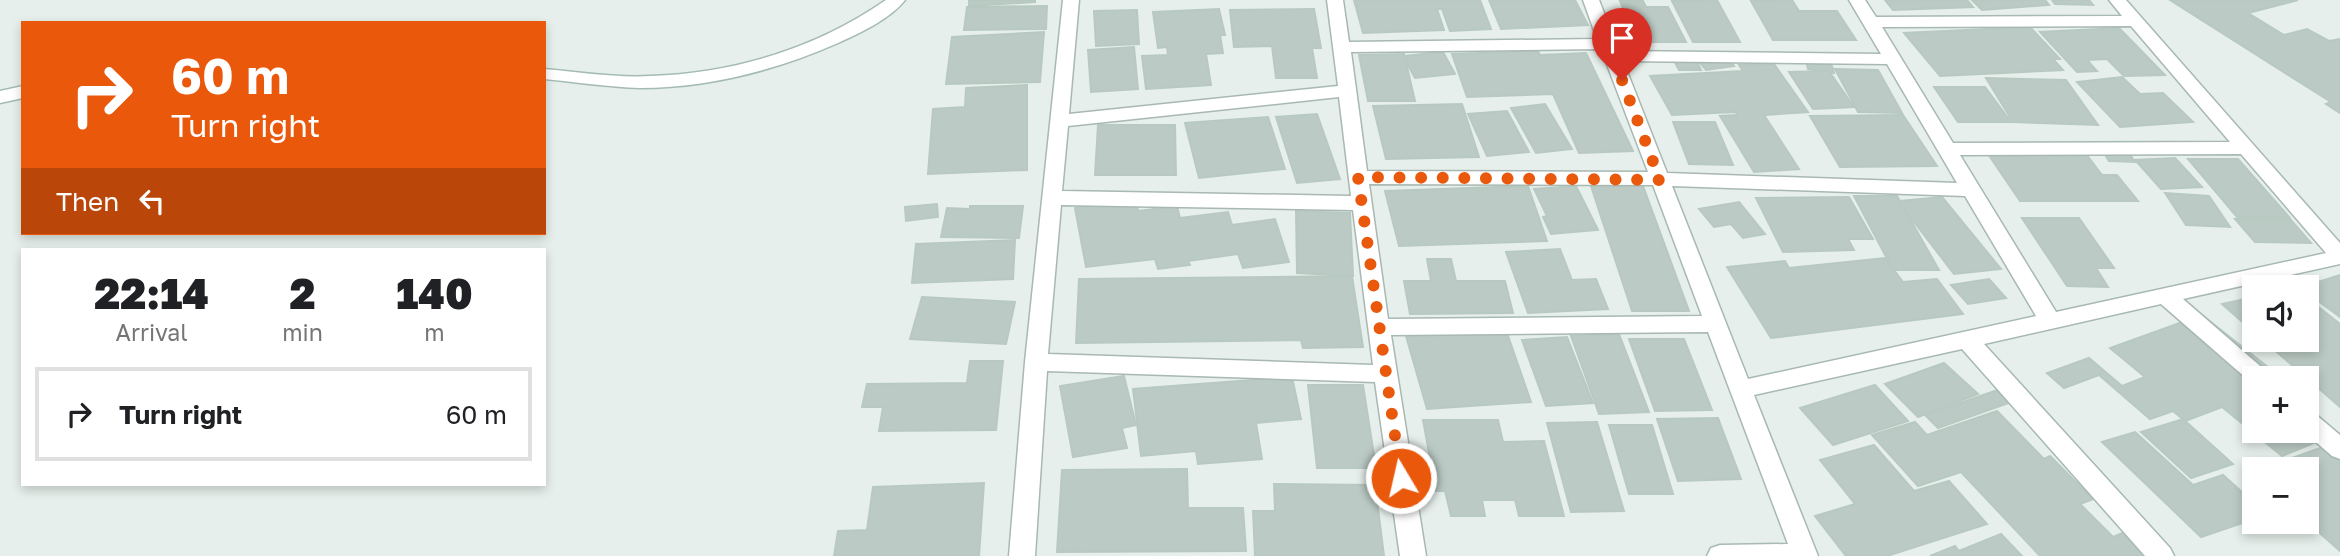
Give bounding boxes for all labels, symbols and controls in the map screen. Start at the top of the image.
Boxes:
pin [1592,8,1652,80]
icon: arrive [1603,19,1641,57]
text: 60 m [171,46,289,105]
icon: right [56,49,147,140]
text: Turn right [171,106,320,144]
icon: left [133,182,171,220]
text: Then [56,186,119,217]
text: 22:14 [94,268,209,318]
text: 2 [290,268,316,318]
text: 140 [396,268,473,318]
map controls [2242,275,2319,534]
button: sound [2242,275,2319,352]
text: Arrival [116,318,188,346]
text: min [282,318,323,346]
text: m [424,318,445,346]
button: + [2242,366,2319,443]
icon: right [60,395,98,433]
text: Turn right [119,399,242,430]
text: 60 m [446,399,507,430]
position arrow [1364,441,1438,515]
button: − [2242,457,2319,534]

